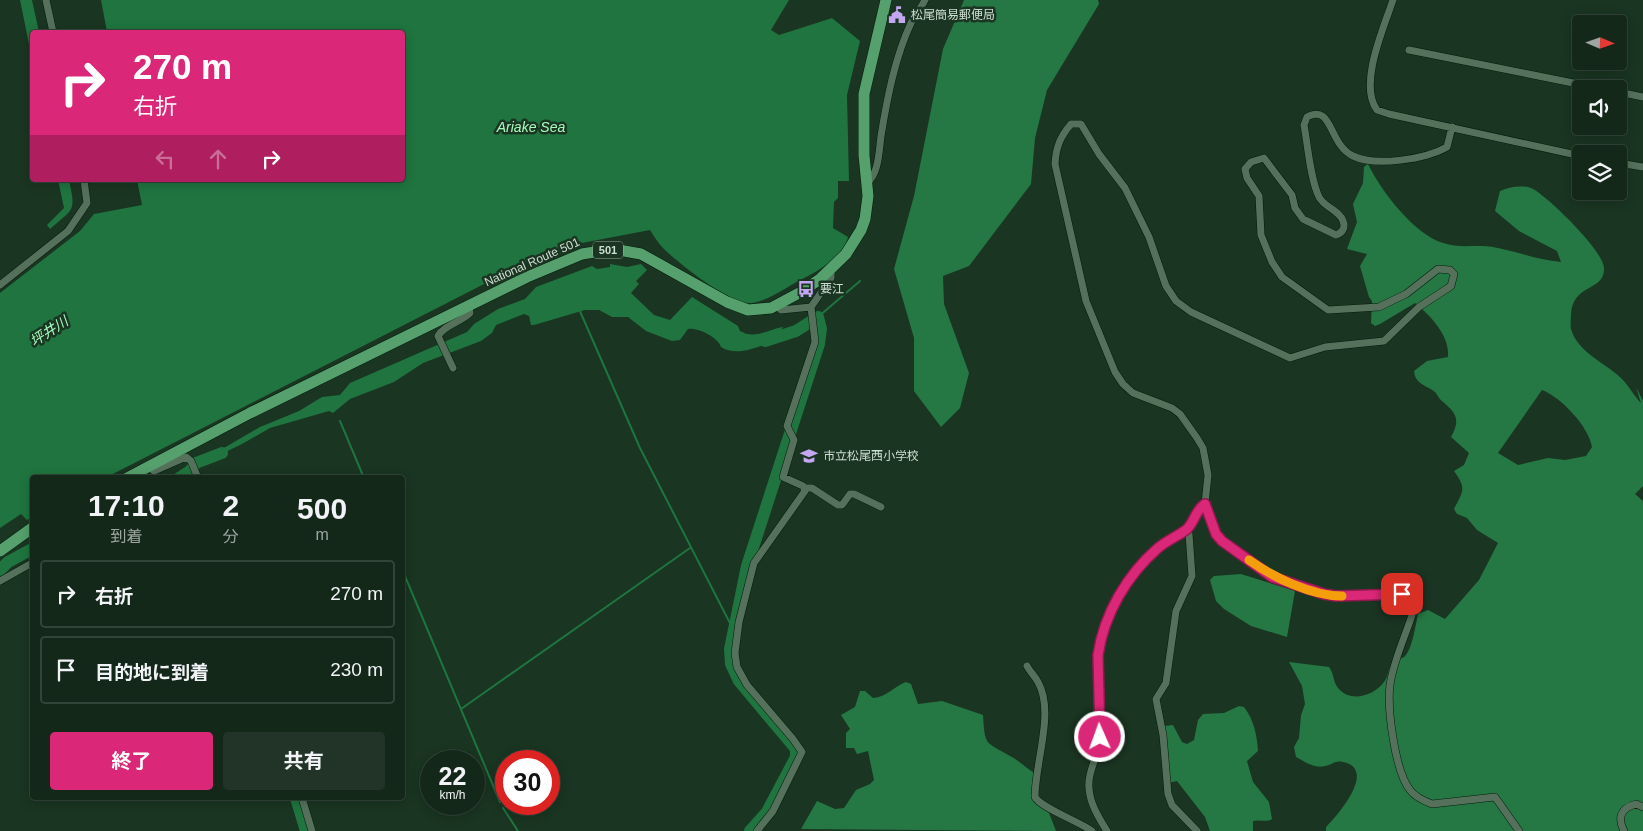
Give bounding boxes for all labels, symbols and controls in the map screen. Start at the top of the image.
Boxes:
public building icon: 松尾簡易郵便局 [887,5,907,25]
place label: 松尾簡易郵便局 [911,8,995,22]
north arrow [1572,15,1628,70]
map controls [1572,15,1627,200]
text: 270 m [133,47,232,86]
icon: right [50,50,115,115]
button: sound [1572,80,1627,135]
text: 右折 [133,94,177,119]
water label: Ariake Sea [496,119,565,135]
icon: left [151,145,179,173]
icon: ahead [204,145,232,173]
icon: right [257,145,285,173]
button: layers [1572,145,1627,200]
street label: National Route 501 [482,235,582,289]
road number: 501 [593,242,623,258]
bus stop icon: 要江 [796,279,816,299]
place label: 要江 [820,282,844,296]
water label: 坪井川 [27,312,73,349]
school or university icon: 市立松尾西小学校 [799,446,819,466]
place label: 市立松尾西小学校 [823,449,919,463]
text: 17:10 [88,489,165,522]
text: 2 [222,489,239,522]
text: 500 [297,492,347,525]
text: m [315,526,329,543]
text: 到着 [110,528,142,545]
text: 分 [223,528,239,545]
pin [1381,573,1423,615]
icon: right [52,580,80,608]
icon: arrive [1388,580,1416,608]
text: 270 m [330,583,383,604]
text: 右折 [95,586,133,607]
icon: arrive [52,656,80,684]
text: 230 m [330,659,383,680]
text: 目的地に到着 [95,662,209,683]
position arrow [1073,710,1125,762]
button: 終了 [50,732,213,790]
button: 共有 [223,732,385,790]
speed limit sign: 30 [495,750,560,815]
text: 22 [439,762,466,790]
text: km/h [439,788,466,802]

